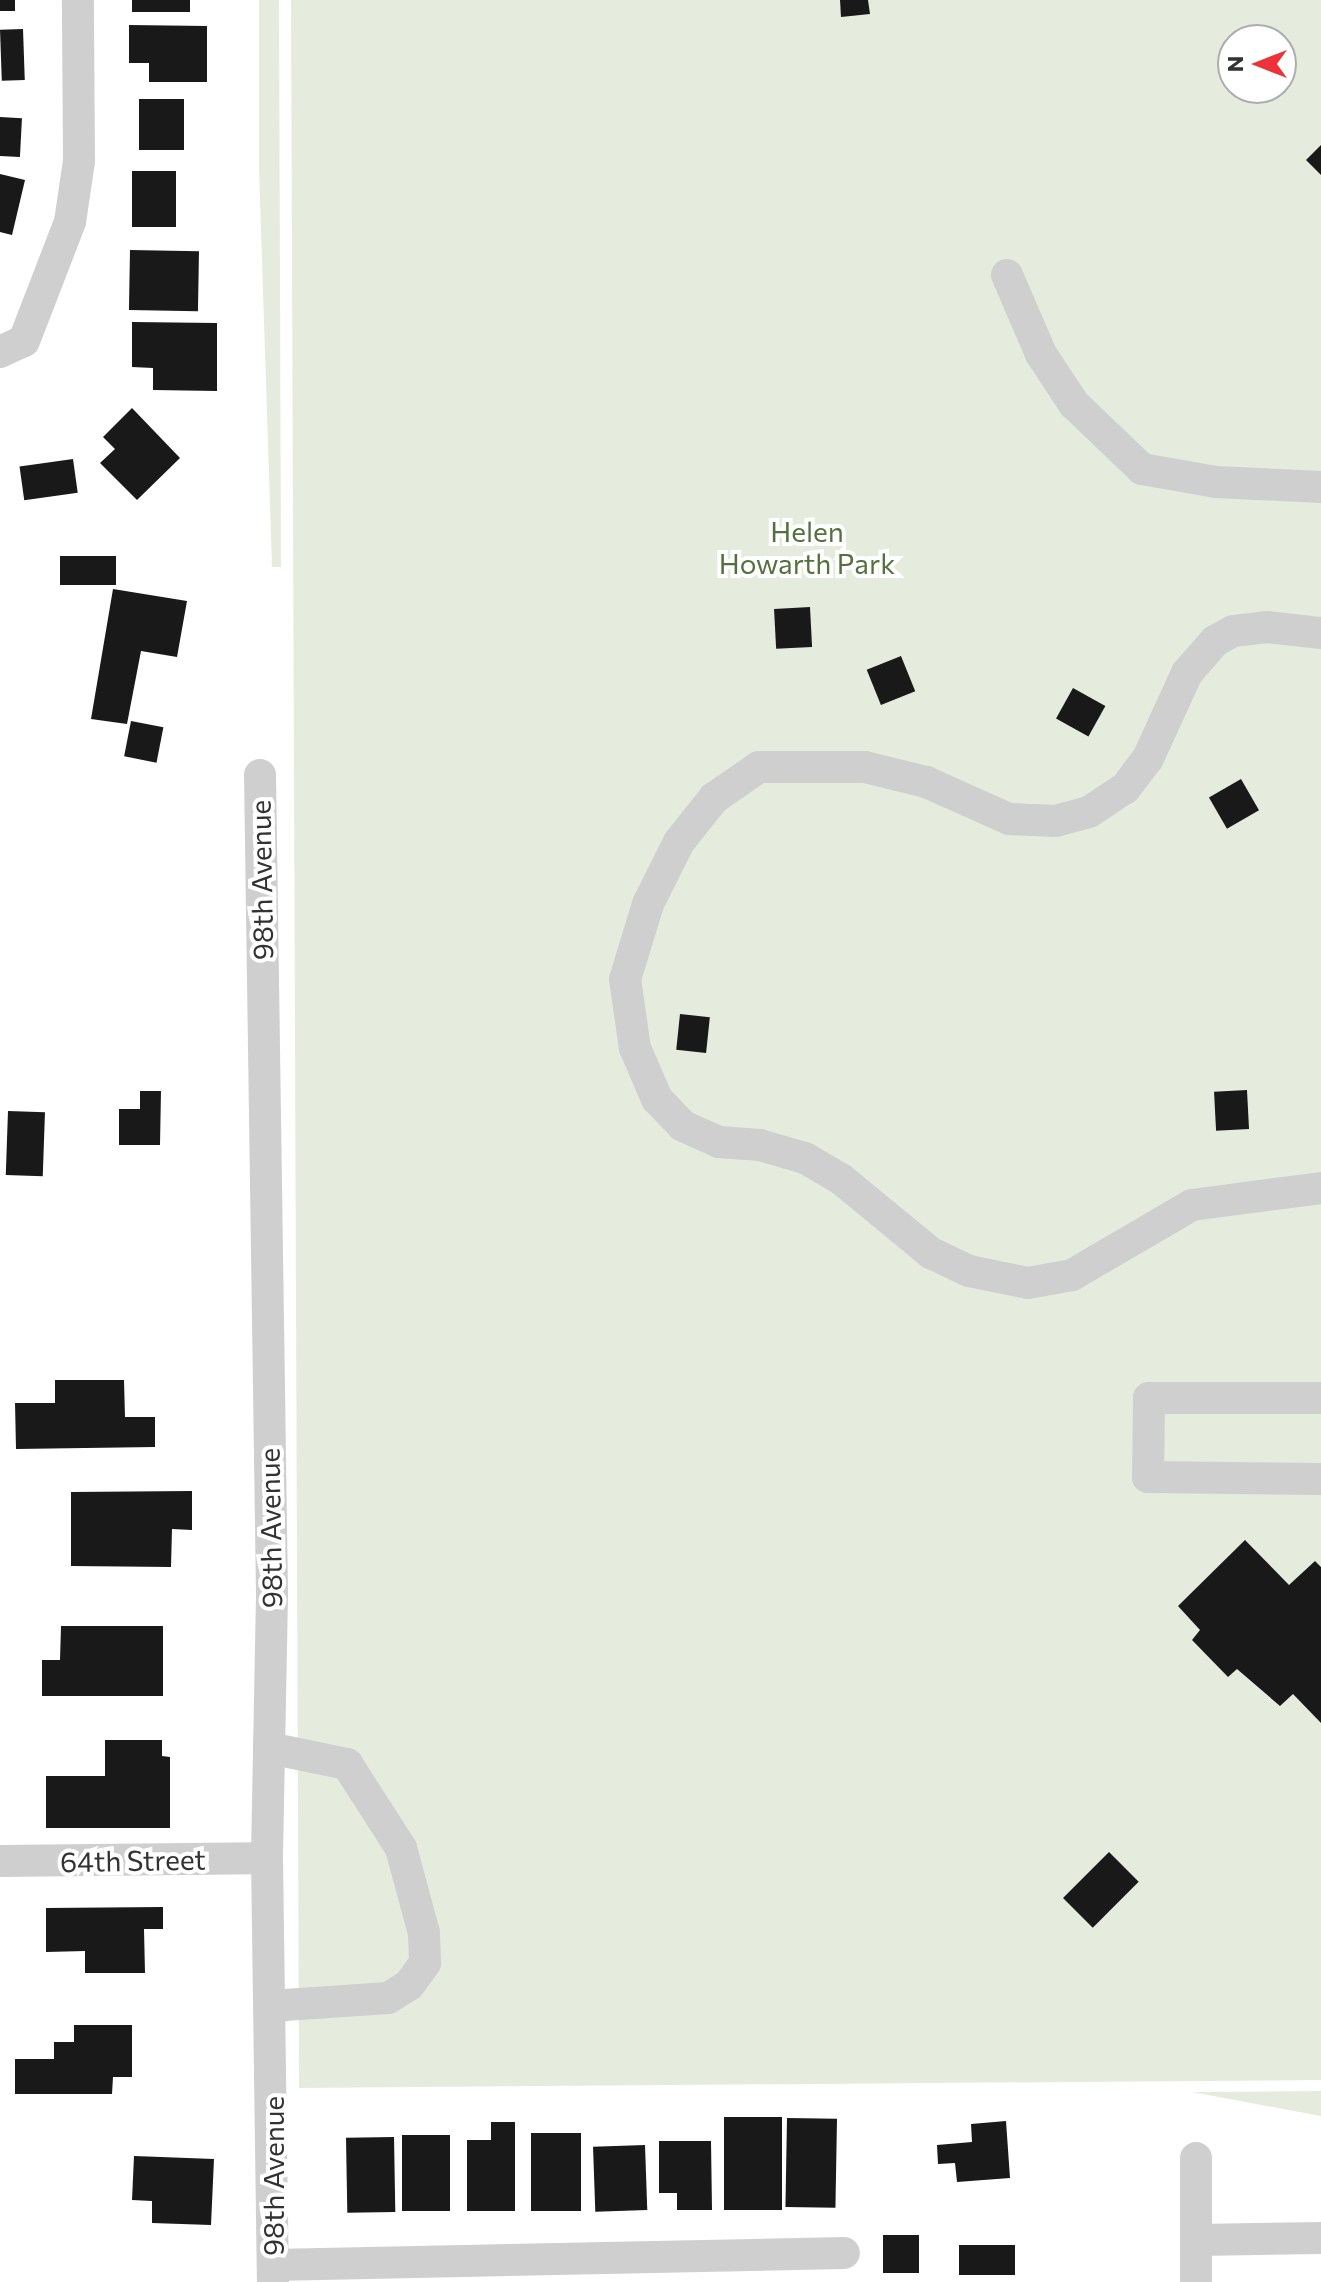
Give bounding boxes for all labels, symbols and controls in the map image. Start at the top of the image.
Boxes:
north arrow [1217,24,1297,104]
text: N [1221,56,1248,72]
park label: Helen Howarth Park [719,514,895,580]
street label: 98th Avenue [243,800,279,960]
street label: 98th Avenue [252,1448,288,1608]
street label: 64th Street [60,1842,206,1878]
street label: 98th Avenue [256,2096,290,2256]

